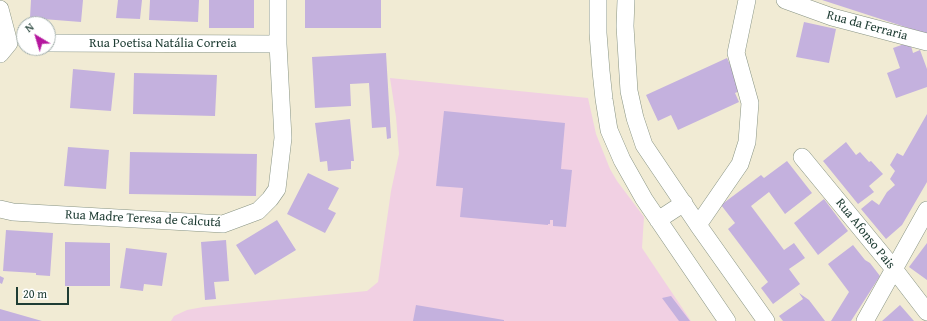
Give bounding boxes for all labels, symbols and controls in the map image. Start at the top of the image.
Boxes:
street label: Rua da Ferraria [825,8,909,44]
north arrow [16,16,56,56]
text: N [21,19,37,36]
street label: Rua Poetisa Natália Correia [89,36,237,52]
street label: Rua Afonso Pais [832,196,898,272]
street label: Rua Madre Teresa de Calcutá [65,207,221,231]
scale bar [18,279,71,305]
text: 20 m [23,285,47,302]

